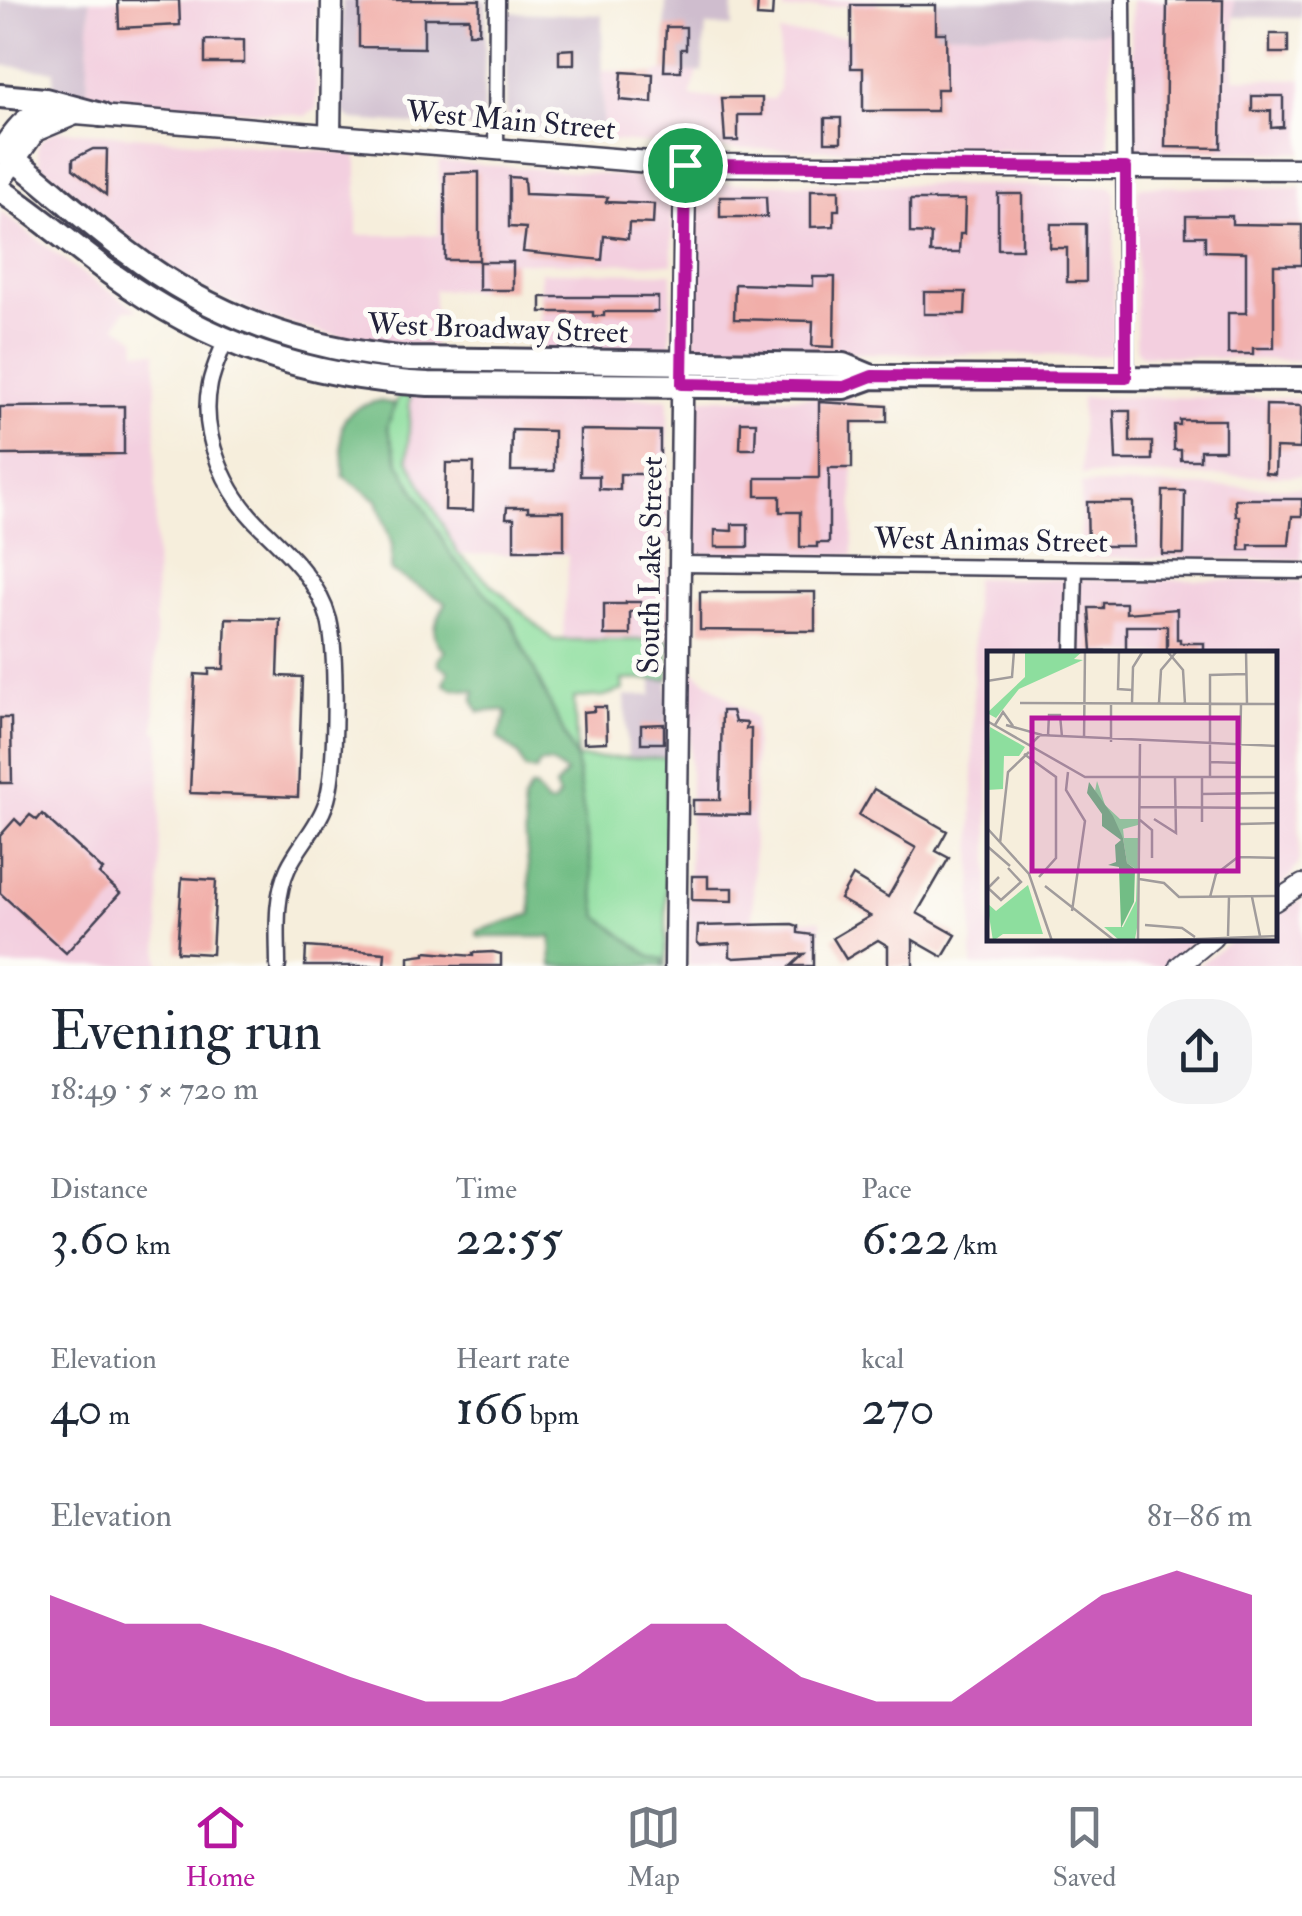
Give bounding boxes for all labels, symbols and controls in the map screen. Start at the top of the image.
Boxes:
street label: West Main Street [404,93,617,148]
pin [643,123,728,208]
icon: arrive [658,138,713,193]
street label: West Broadway Street [366,305,629,352]
street label: South Lake Street [630,456,671,674]
street label: West Animas Street [873,520,1108,561]
inset map [987,651,1277,941]
text: Evening run [50,997,322,1066]
button: share [1147,999,1252,1104]
text: 18:49 · 5 × 720 m [50,1069,258,1109]
text: Distance [50,1172,148,1207]
text: Time [456,1172,517,1207]
text: Pace [861,1172,912,1207]
text: 3.60 [50,1207,130,1270]
text: 22:55 [456,1207,563,1270]
text: 6:22 [861,1207,950,1270]
text: km [130,1228,171,1263]
text: /km [950,1228,998,1263]
text: Elevation [50,1342,157,1377]
text: Heart rate [456,1342,570,1377]
text: kcal [861,1342,904,1377]
text: 40 [50,1377,103,1440]
text: 166 [456,1377,524,1440]
text: 270 [861,1377,935,1440]
text: m [103,1398,130,1433]
text: bpm [524,1398,579,1433]
text: Elevation [50,1496,172,1536]
text: 81–86 m [1147,1496,1252,1536]
tab: Home [186,1800,255,1895]
tab: Map [626,1800,681,1895]
tab: Saved [1052,1800,1116,1895]

